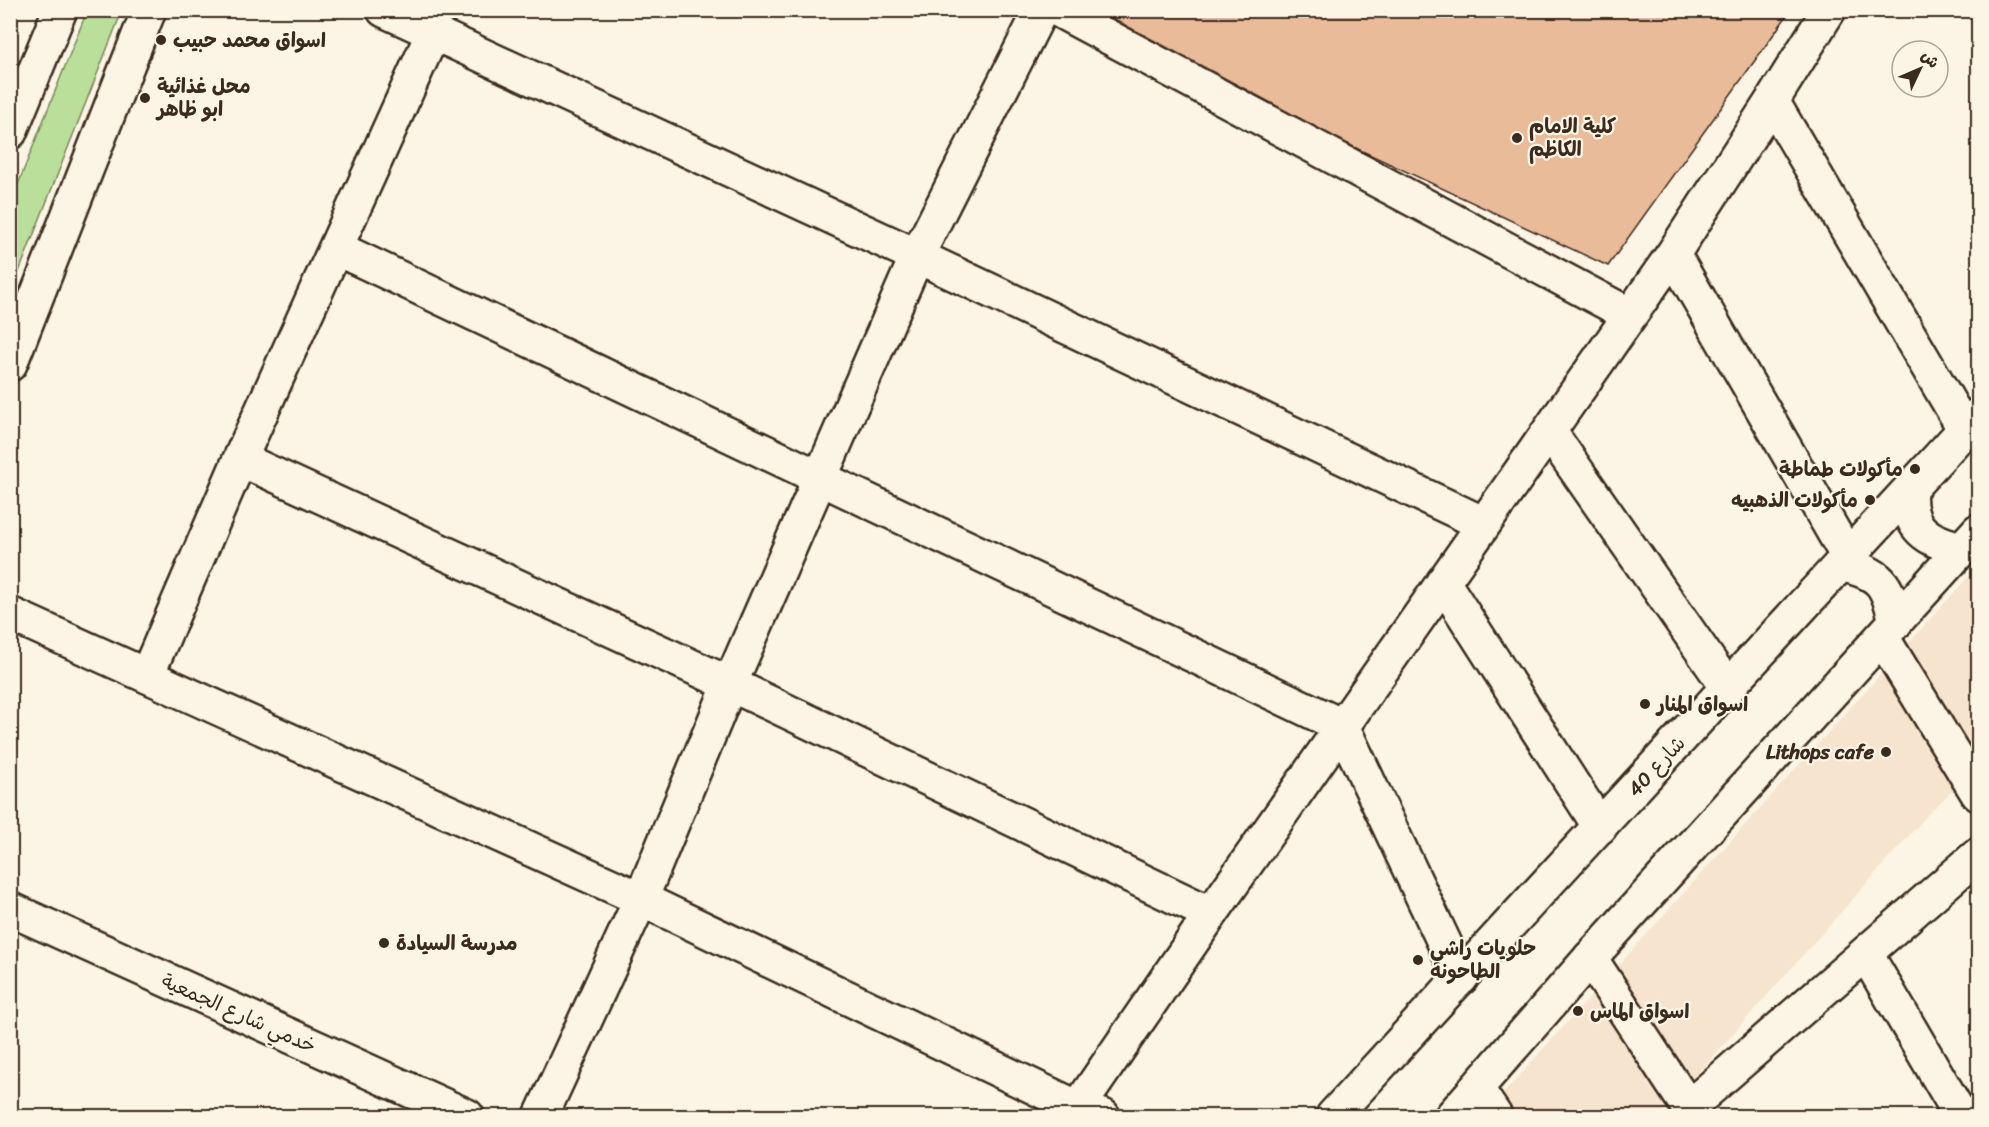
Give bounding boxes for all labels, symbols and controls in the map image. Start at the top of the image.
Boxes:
place label: اسواق محمد حبيب [173,23,326,58]
marker: اسواق محمد حبيب [154,33,168,47]
north arrow [1890,39,1950,99]
text: ش [1914,43,1947,75]
place label: محل غذائية ابو ظاهر [155,69,251,127]
marker: محل غذائية ابو ظاهر [138,91,152,105]
place label: كلية الامام الكاظم [1529,109,1616,167]
marker: كلية الامام الكاظم [1510,131,1524,145]
place label: مأكولات طماطة [1779,452,1903,487]
marker: مأكولات طماطة [1908,462,1922,476]
place label: مأكولات الذهبيه [1731,483,1858,518]
marker: مأكولات الذهبيه [1863,493,1877,507]
place label: اسواق المنار [1655,687,1748,722]
marker: اسواق المنار [1638,697,1652,711]
street label: شارع 40 [1618,727,1694,805]
place label: Lithops cafe [1766,735,1875,770]
marker: Lithops cafe [1879,745,1893,759]
place label: مدرسة السيادة [396,926,518,961]
place label: حلويات راشي الطاحونه [1430,931,1536,989]
marker: مدرسة السيادة [377,936,391,950]
marker: حلويات راشي الطاحونه [1411,953,1425,967]
street label: خدمي شارع الجمعية [155,964,322,1063]
place label: اسواق الماس [1590,994,1689,1029]
marker: اسواق الماس [1571,1004,1585,1018]

